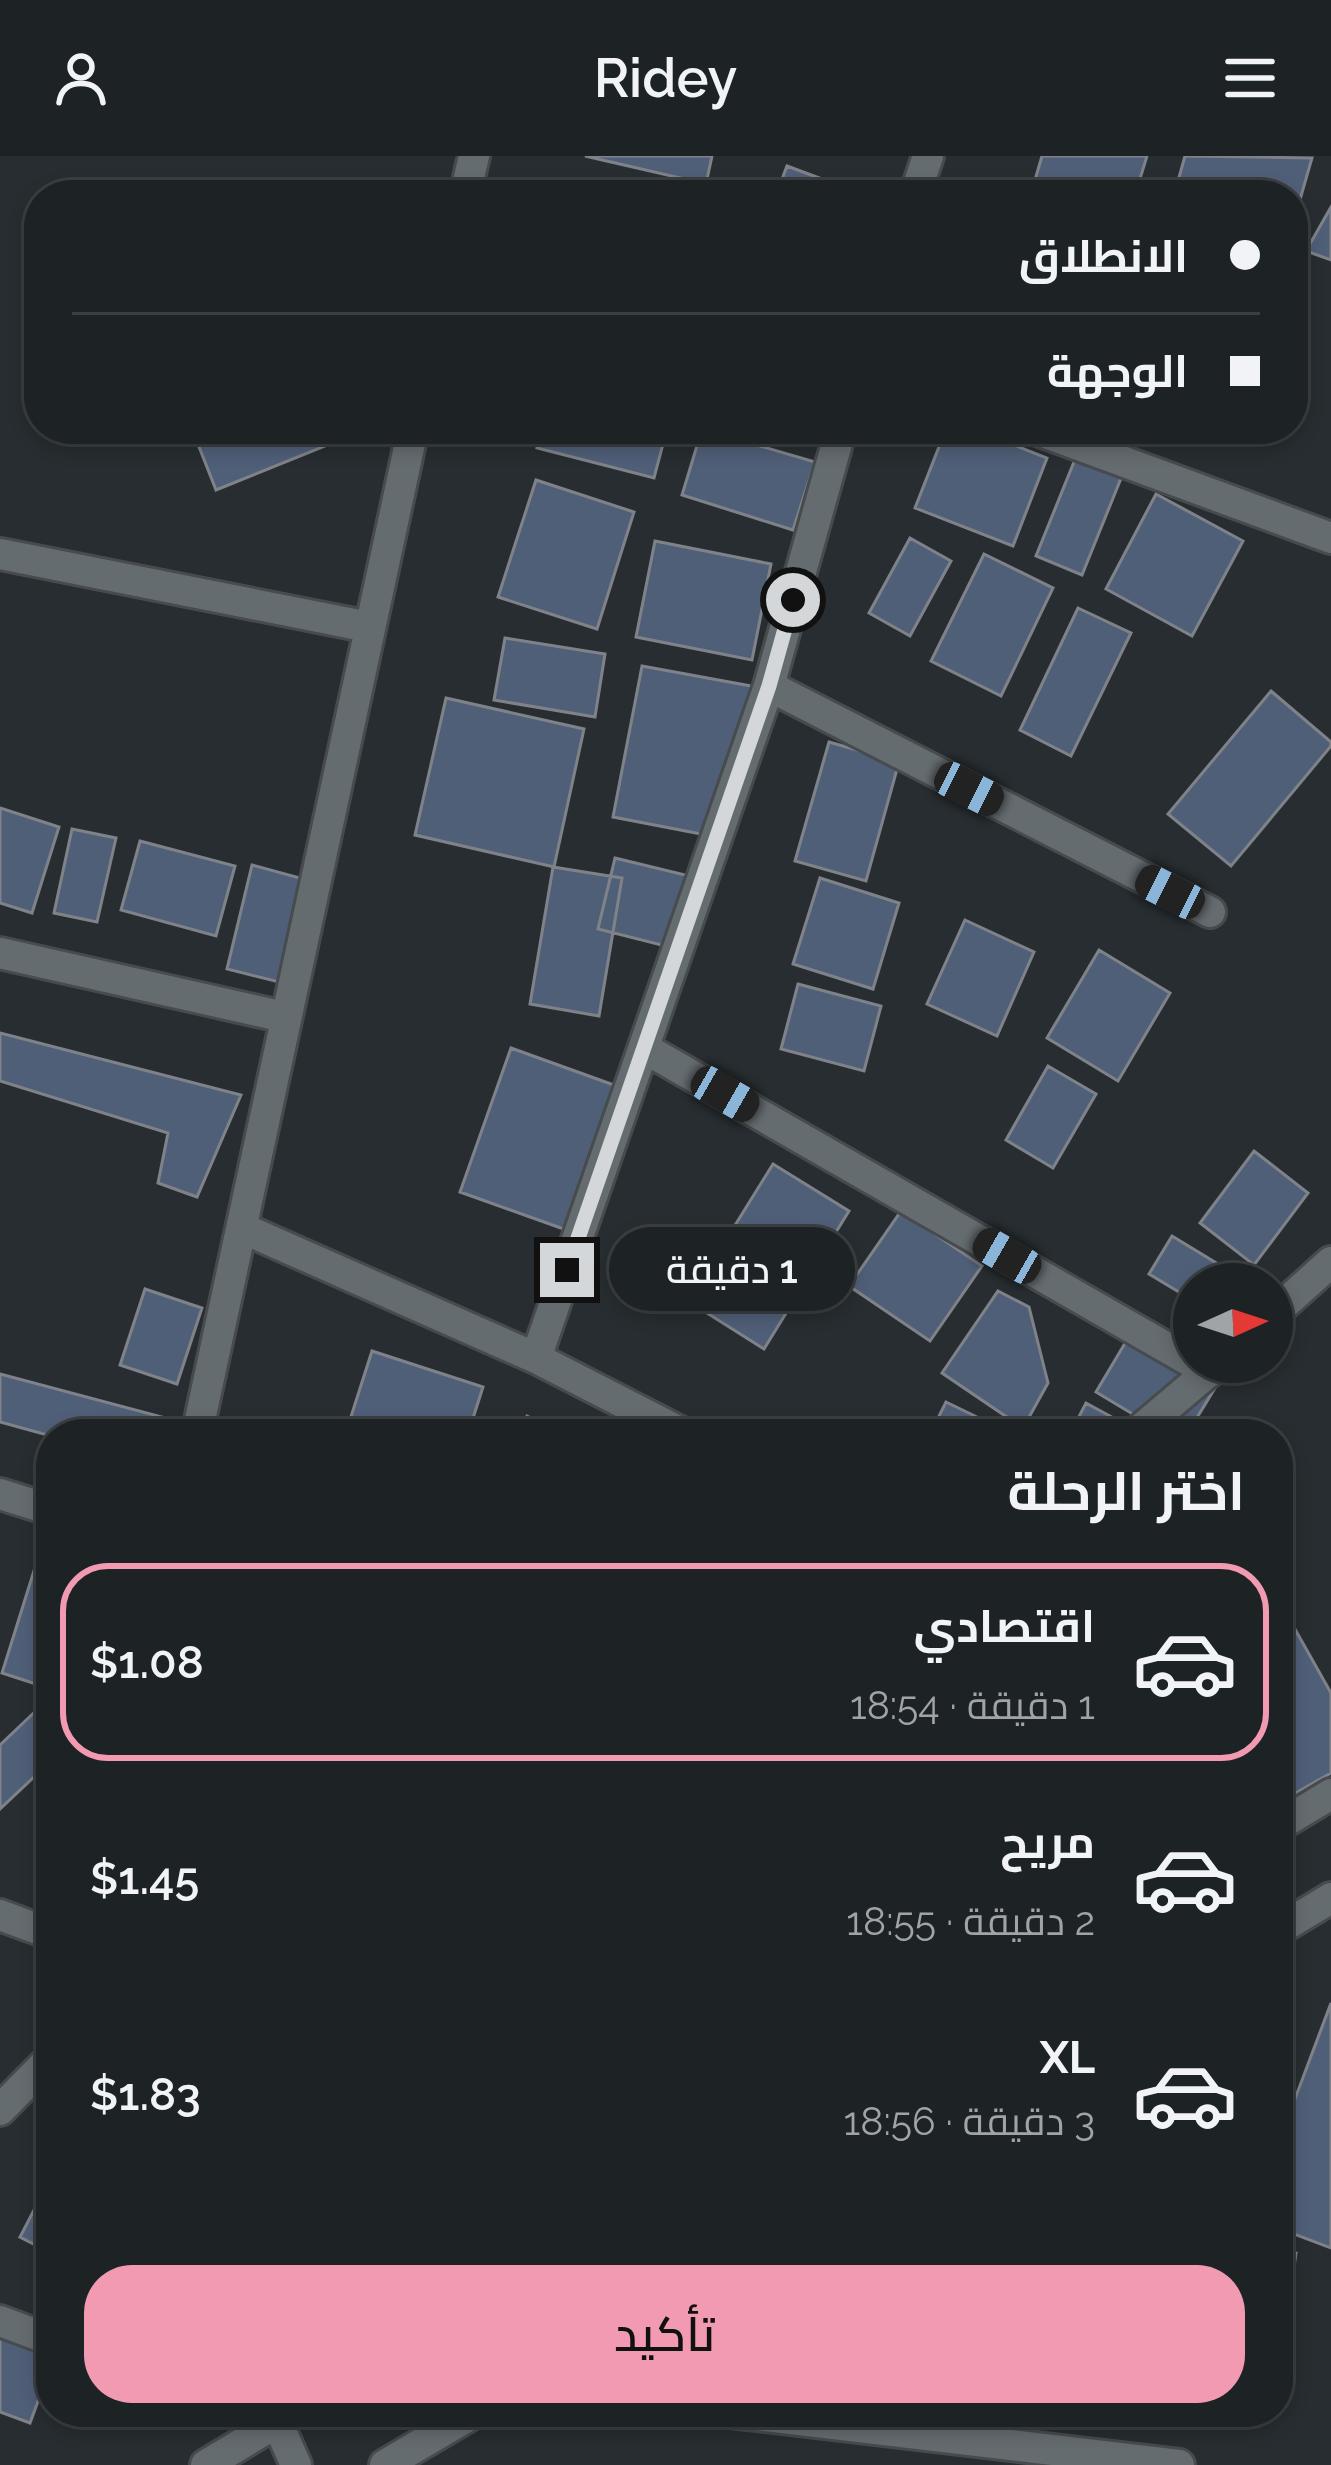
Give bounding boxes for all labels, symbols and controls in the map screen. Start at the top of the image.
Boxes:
icon: person [48,45,114,111]
icon: menu [1217,45,1283,111]
text: Ridey [594,46,737,110]
text: الانطلاق [1019,230,1188,283]
text: الوجهة [1047,345,1188,398]
route start [766,573,820,627]
car [929,757,1009,821]
car [1130,860,1210,924]
car [685,1060,765,1128]
car [967,1222,1047,1290]
callout: 1 دقيقة [609,1228,855,1312]
route end [540,1243,594,1297]
text: 1 دقيقة [666,1246,798,1292]
north arrow [1173,1263,1293,1383]
map controls [1173,1263,1293,1383]
text: اختر الرحلة [1008,1459,1245,1523]
text: اقتصادي [914,1600,1095,1653]
icon: car [1131,1608,1239,1716]
text: $1.08 [90,1636,204,1689]
text: 1 دقيقة · 18:54 [850,1682,1095,1728]
text: مريح [1000,1816,1095,1869]
icon: car [1131,1824,1239,1932]
text: $1.45 [90,1852,199,1905]
text: 2 دقيقة · 18:55 [846,1898,1095,1944]
text: XL [1040,2031,1095,2084]
icon: car [1131,2040,1239,2148]
text: $1.83 [90,2068,201,2121]
text: 3 دقيقة · 18:56 [844,2098,1095,2144]
button: تأكيد [84,2265,1245,2403]

